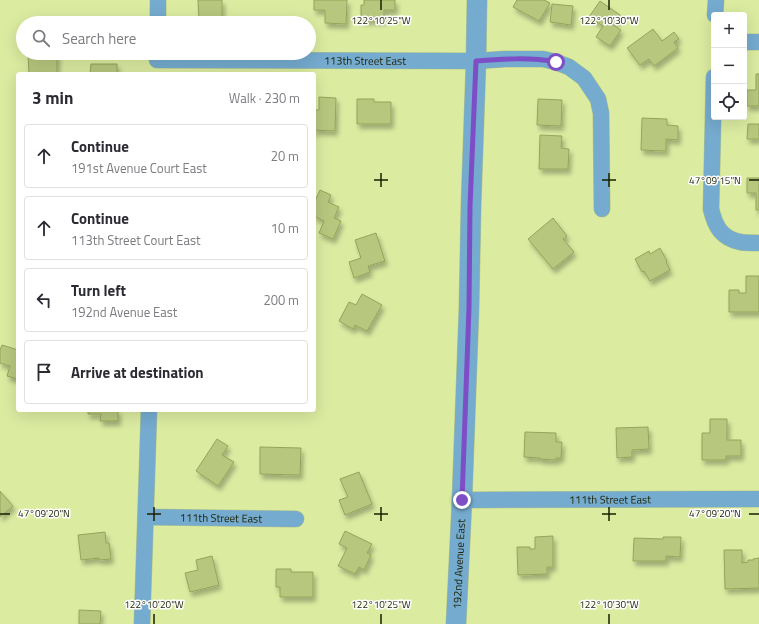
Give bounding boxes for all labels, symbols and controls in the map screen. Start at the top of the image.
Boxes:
map controls [711,12,747,120]
button: + [711,12,747,48]
text: 122°10'25"W [351,13,411,28]
text: 122°10'30"W [579,13,639,28]
search box [16,16,316,60]
icon: search [30,27,52,49]
text: Search here [62,27,136,50]
button: − [711,48,747,84]
street label: 113th Street East [324,53,406,69]
route start [547,53,565,71]
button: locate [711,84,747,120]
text: 3 min [32,85,73,111]
text: Walk · 230 m [229,88,300,108]
text: Continue [71,135,129,158]
icon: ahead [33,145,55,167]
text: 20 m [271,146,299,166]
text: 191st Avenue Court East [71,158,207,178]
text: 47°09'15"N [689,173,741,188]
text: Continue [71,207,129,230]
icon: ahead [33,217,55,239]
text: 10 m [271,218,299,238]
text: 113th Street Court East [71,230,201,250]
text: Turn left [71,279,126,302]
icon: left [33,289,55,311]
text: 200 m [263,290,299,310]
text: 192nd Avenue East [71,302,177,322]
icon: arrive [33,361,55,383]
text: Arrive at destination [71,361,204,384]
route end [453,491,471,509]
street label: 111th Street East [569,491,651,508]
text: 47°09'20"N [18,506,70,521]
text: 47°09'20"N [689,506,741,521]
street label: 111th Street East [180,509,262,527]
street label: 192nd Avenue East [449,519,469,609]
text: 122°10'20"W [124,597,184,612]
text: 122°10'25"W [351,597,411,612]
text: 122°10'30"W [579,597,639,612]

